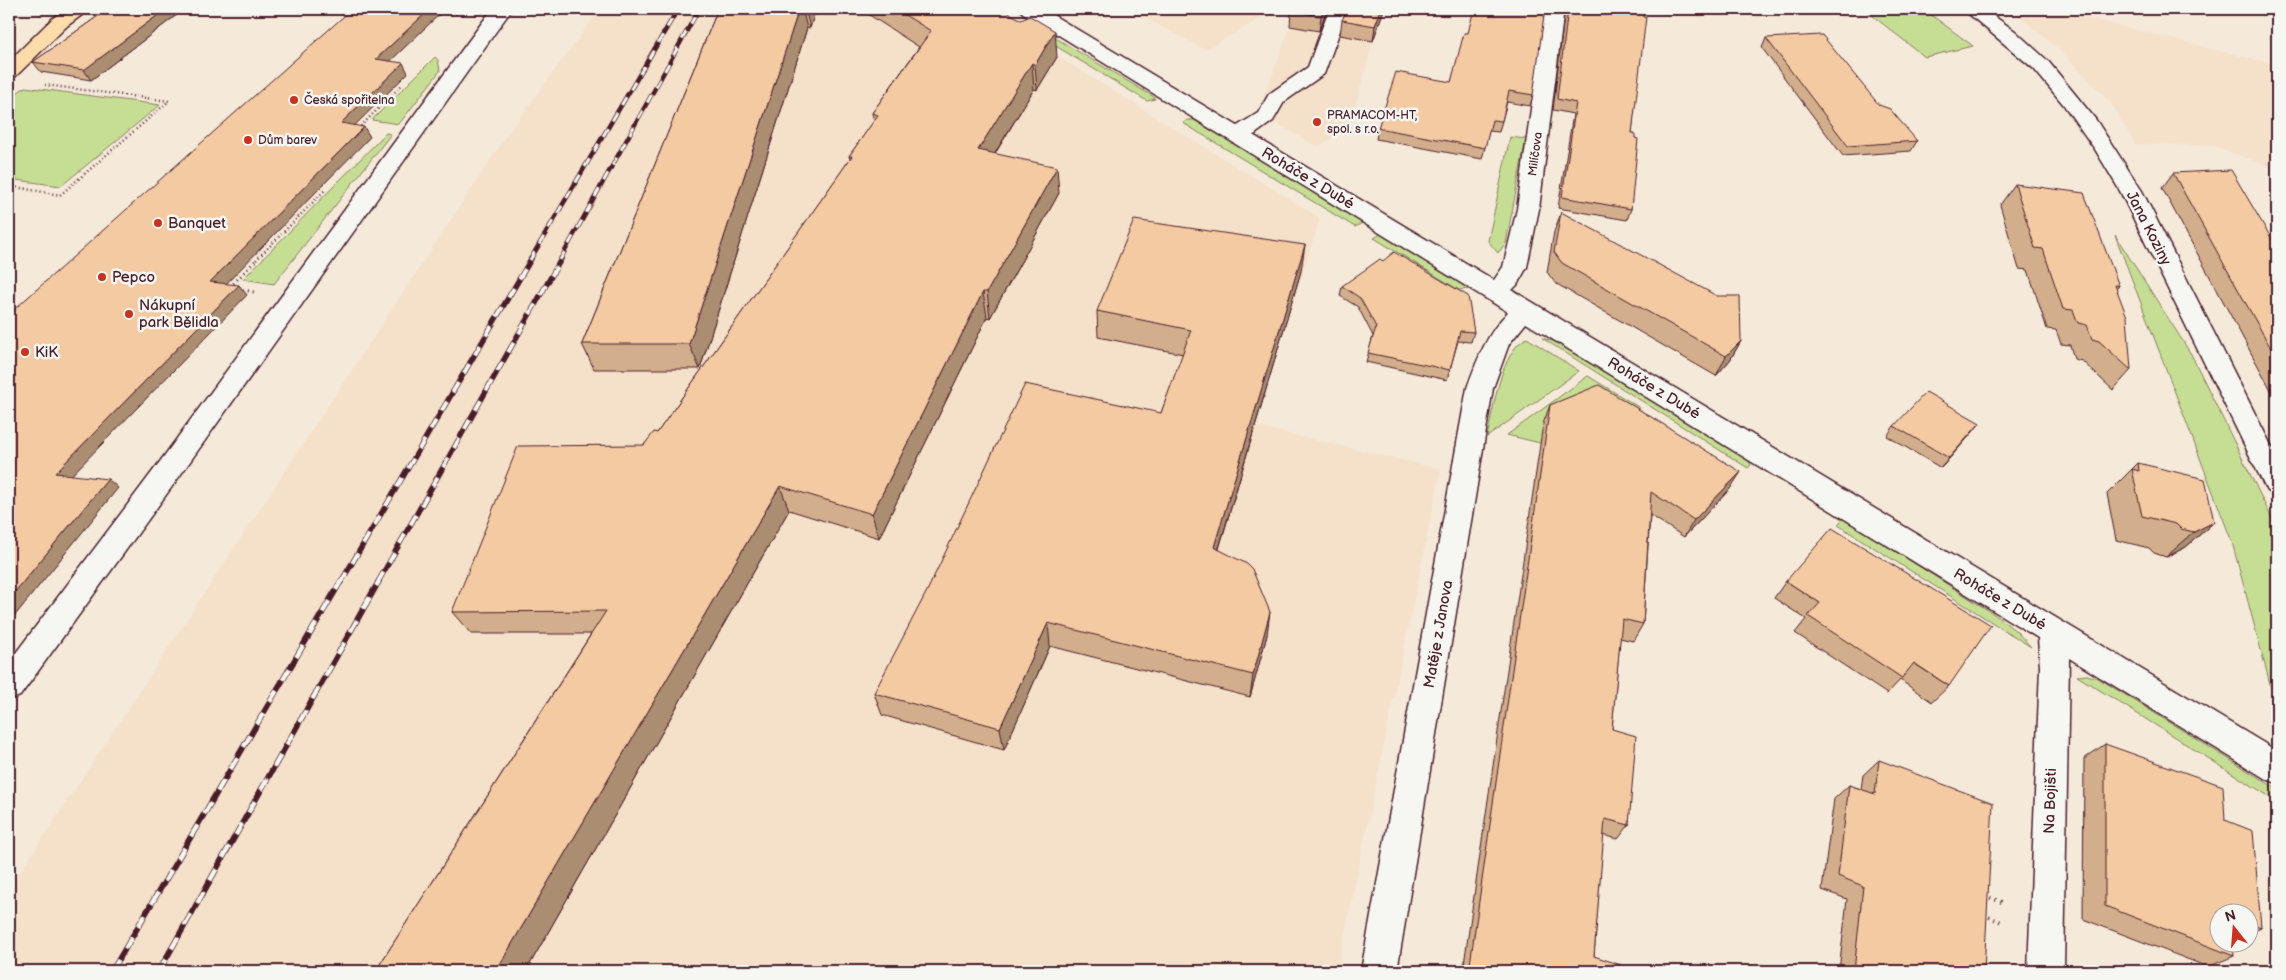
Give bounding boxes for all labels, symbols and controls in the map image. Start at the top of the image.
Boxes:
place label: Česká spořitelna [304,91,395,108]
marker: Česká spořitelna [288,94,300,106]
place label: PRAMACOM-HT, spol. s r.o. [1327,108,1417,137]
marker: PRAMACOM-HT, spol. s r.o. [1311,116,1323,128]
street label: Milíčova [1525,131,1546,177]
place label: Dům barev [258,133,317,148]
marker: Dům barev [242,134,254,146]
street label: Roháče z Dubé [1258,143,1358,214]
street label: Jana Koziny [2122,188,2175,269]
place label: Banquet [168,214,226,233]
marker: Banquet [152,217,164,229]
place label: Pepco [112,268,155,287]
marker: Pepco [96,271,108,283]
place label: Nákupní park Bělidla [139,296,219,332]
marker: Nákupní park Bělidla [123,308,135,320]
place label: KiK [35,343,58,362]
marker: KiK [19,346,31,358]
street label: Roháče z Dubé [1604,353,1704,424]
street label: Roháče z Dubé [1950,564,2050,635]
street label: Matěje z Janova [1420,579,1457,690]
street label: Na Bojišti [2040,768,2061,834]
north arrow [2208,902,2258,952]
text: N [2223,906,2238,926]

